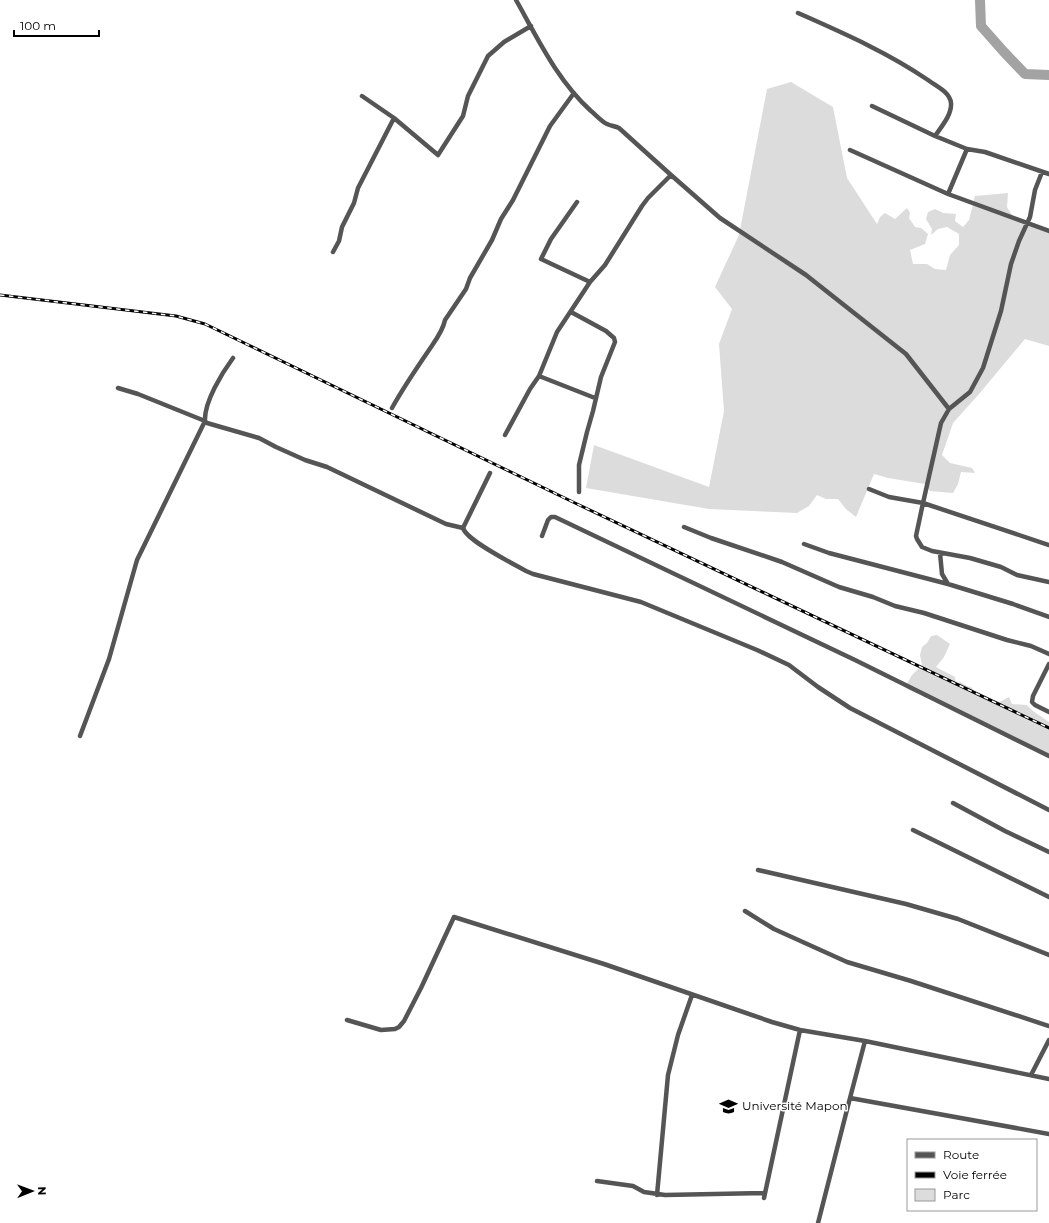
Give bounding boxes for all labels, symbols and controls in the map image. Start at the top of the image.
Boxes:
scale bar [14,12,99,38]
text: 100 m [20,18,56,33]
school or university icon: Université Mapon [719,1096,739,1116]
place label: Université Mapon [742,1098,848,1113]
legend [907,1139,1037,1211]
text: Route [943,1147,979,1162]
text: Voie ferrée [943,1167,1007,1182]
north arrow [12,1171,52,1211]
text: N [35,1186,49,1195]
text: Parc [943,1187,970,1202]

